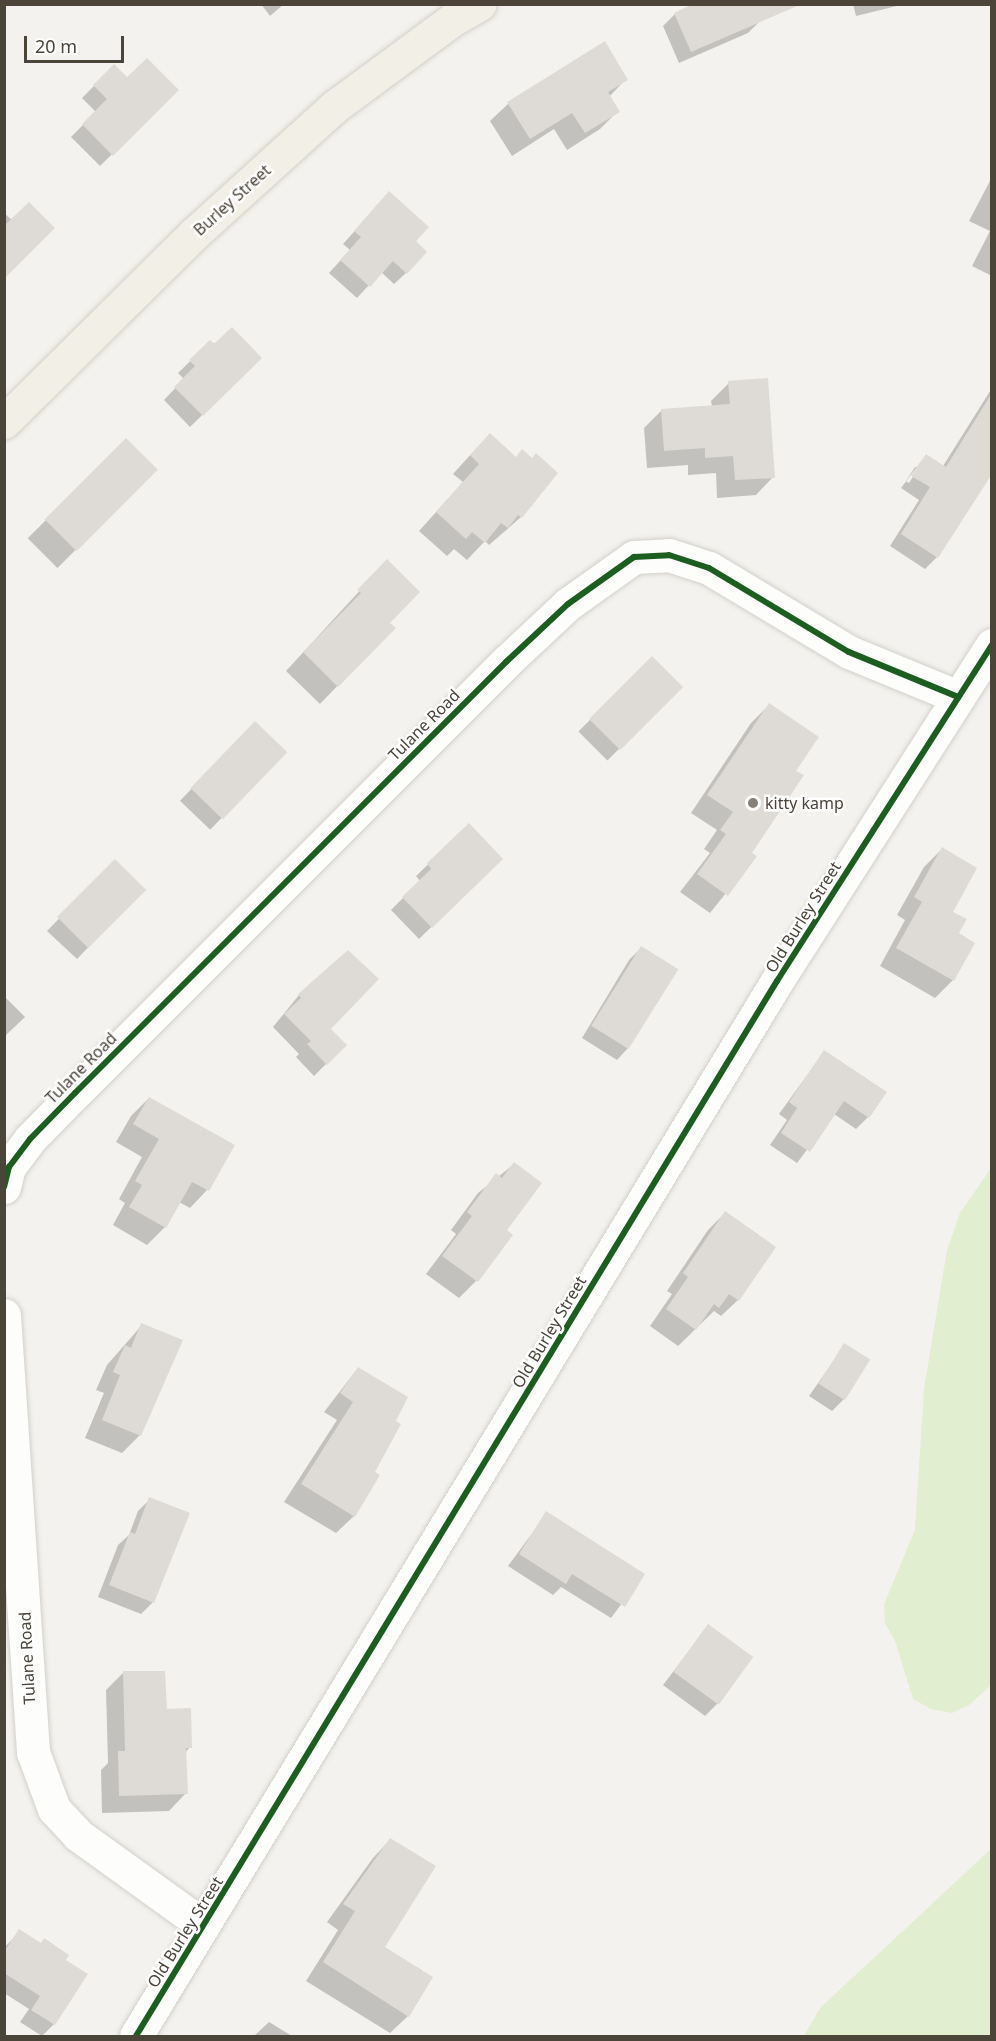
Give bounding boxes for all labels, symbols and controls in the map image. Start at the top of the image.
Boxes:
scale bar [27,24,128,62]
text: 20 m [35,34,77,58]
street label: Burley Street [190,161,274,239]
street label: Tulane Road [384,685,464,765]
place label: kitty kamp [765,793,844,813]
marker: kitty kamp [746,796,760,810]
street label: Old Burley Street [761,858,845,976]
street label: Tulane Road [41,1028,121,1108]
street label: Old Burley Street [508,1272,590,1392]
street label: Tulane Road [15,1611,39,1705]
street label: Old Burley Street [143,1873,227,1991]

